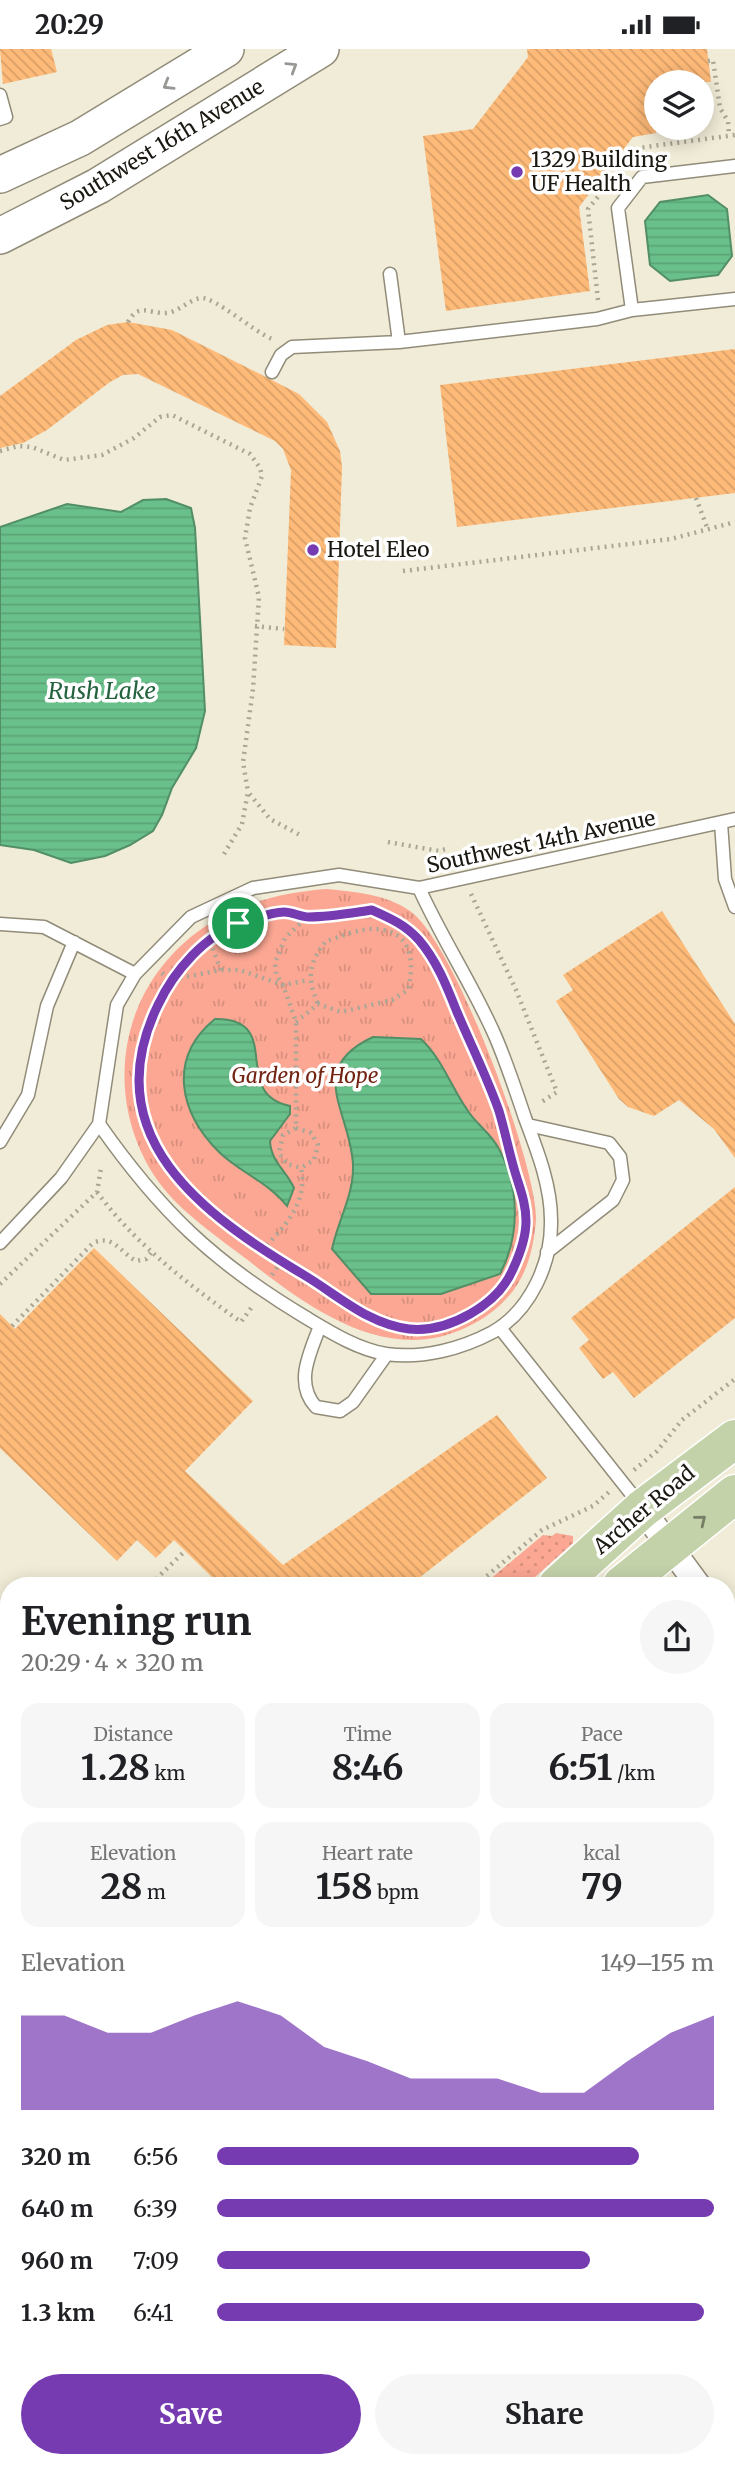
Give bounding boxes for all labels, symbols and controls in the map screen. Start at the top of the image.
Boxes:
text: 20:29 [35,8,104,41]
one-way arrow [285,63,298,76]
map controls [644,70,714,140]
button: layers [644,70,714,140]
street label: Southwest 16th Avenue [55,73,269,216]
one-way arrow [162,77,175,90]
place label: 1329 Building UF Health [531,146,667,197]
marker: 1329 Building UF Health [509,164,525,180]
place label: Hotel Eleo [327,536,430,563]
marker: Hotel Eleo [305,542,321,558]
water label: Rush Lake [48,676,156,705]
street label: Southwest 14th Avenue [424,804,658,879]
pin [208,893,268,953]
icon: arrive [219,904,257,942]
park label: Garden of Hope [232,1062,378,1089]
street label: Archer Road [587,1459,700,1561]
one-way arrow [694,1515,706,1528]
text: Evening run [21,1598,252,1645]
button: share [640,1600,714,1674]
text: 20:29 · 4 × 320 m [21,1648,204,1677]
text: Distance [93,1722,173,1746]
text: Time [343,1722,392,1746]
text: Pace [581,1722,623,1746]
text: 1.28 [81,1746,150,1790]
text: 8:46 [332,1746,403,1790]
text: 6:51 [548,1746,613,1790]
text: km [150,1761,185,1785]
text: /km [613,1761,655,1785]
text: Elevation [90,1841,176,1865]
text: Heart rate [322,1841,413,1865]
text: kcal [583,1841,621,1865]
text: 28 [100,1865,143,1909]
text: 158 [316,1865,373,1909]
text: 79 [581,1865,623,1909]
text: m [143,1880,166,1904]
text: bpm [373,1880,419,1904]
text: Elevation [21,1948,125,1977]
text: 149–155 m [601,1948,714,1977]
text: 320 m [21,2142,91,2171]
text: 6:56 [133,2142,178,2171]
text: 640 m [21,2194,93,2223]
text: 6:39 [133,2194,177,2223]
text: 960 m [21,2246,93,2275]
text: 7:09 [133,2246,179,2275]
text: 1.3 km [21,2298,95,2327]
text: 6:41 [133,2298,174,2327]
button: Save [21,2374,361,2454]
button: Share [375,2374,714,2454]

